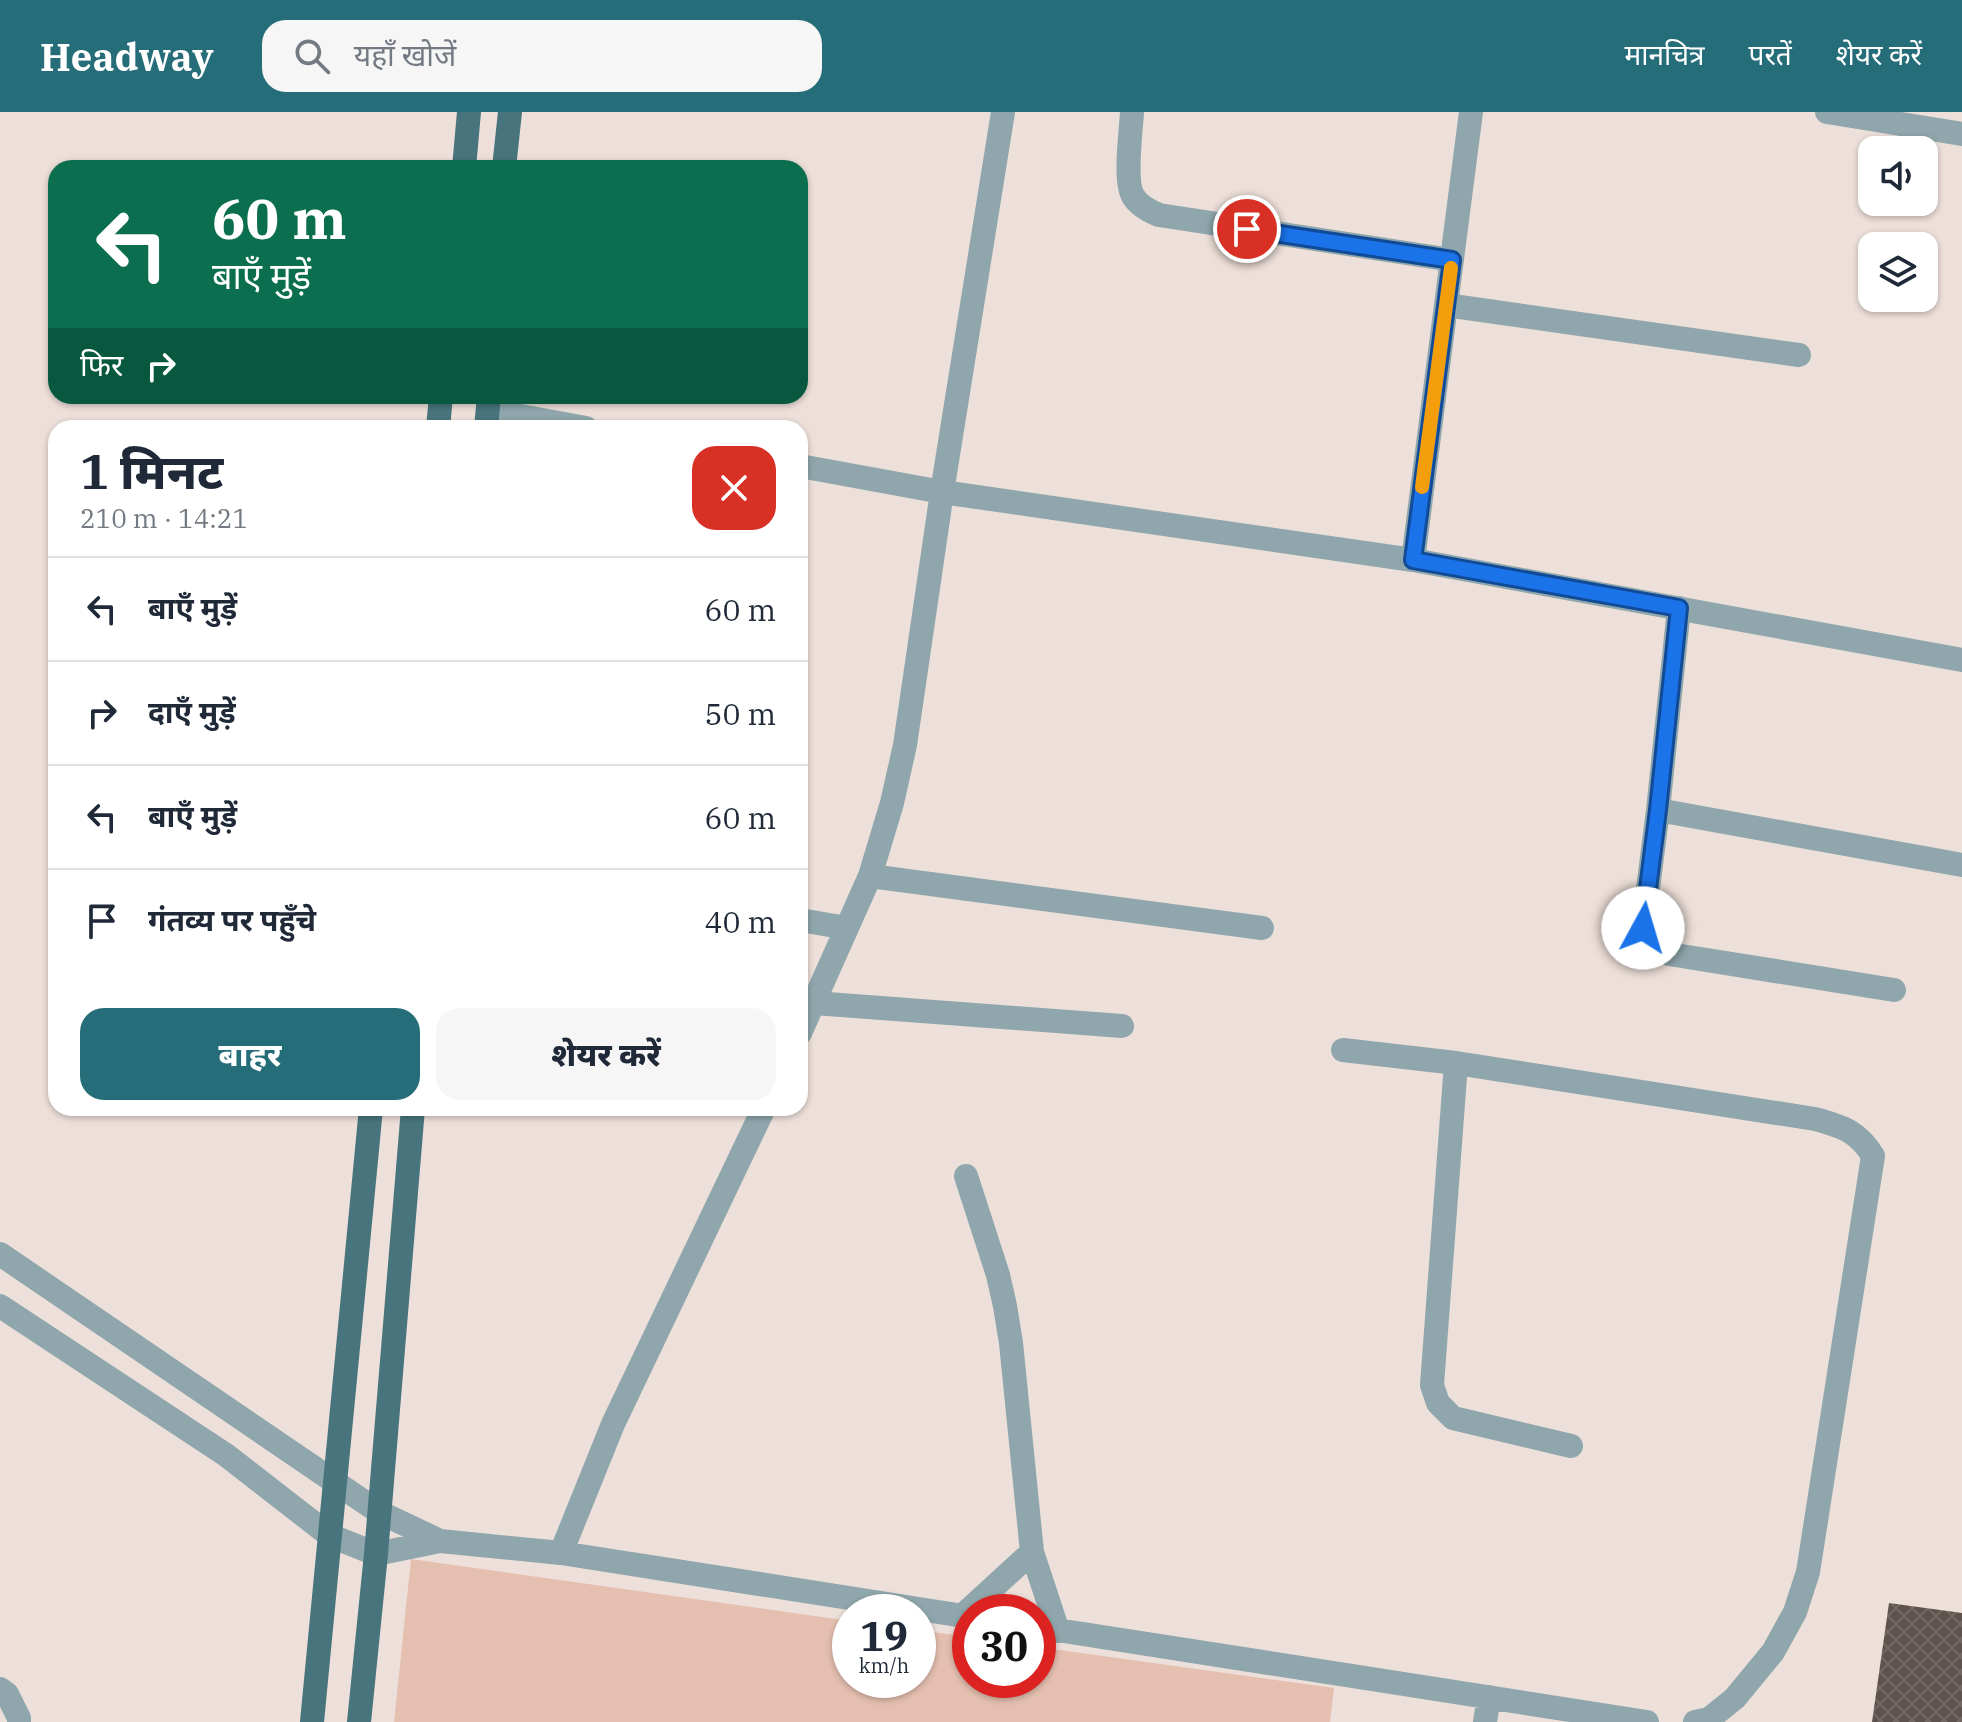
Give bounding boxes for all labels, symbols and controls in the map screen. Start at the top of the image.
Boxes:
search box [262,20,822,92]
text: Headway [40,32,214,81]
icon: search [290,34,334,78]
text: यहाँ खोजें [354,35,456,74]
text: मानचित्र [1624,36,1704,73]
text: परतें [1748,36,1792,73]
text: शेयर करें [1836,36,1922,73]
map controls [1858,136,1938,312]
button: sound [1858,136,1938,216]
text: 60 m [212,182,347,254]
icon: left [80,192,184,296]
pin [1213,195,1281,263]
icon: arrive [1225,207,1269,251]
button: layers [1858,232,1938,312]
text: बाएँ मुड़ें [212,252,311,299]
icon: right [139,344,183,388]
text: फिर [80,345,123,384]
text: 1 मिनट [80,440,223,502]
button: close [692,446,776,530]
text: 210 m · 14:21 [80,501,248,535]
icon: left [80,587,124,631]
text: बाएँ मुड़ें [148,588,237,627]
text: 60 m [704,590,776,629]
icon: right [80,691,124,735]
text: दाएँ मुड़ें [148,692,236,731]
text: 50 m [704,694,776,733]
icon: left [80,795,124,839]
text: बाएँ मुड़ें [148,796,237,835]
text: 60 m [704,798,776,837]
position arrow [1601,886,1685,970]
icon: arrive [80,899,124,943]
text: गंतव्य पर पहुँचे [148,900,316,939]
text: 40 m [704,902,776,941]
button: बाहर [80,1008,420,1100]
button: शेयर करें [436,1008,776,1100]
speed limit sign: 30 [952,1594,1056,1698]
text: 19 [860,1610,908,1662]
text: km/h [859,1652,909,1679]

